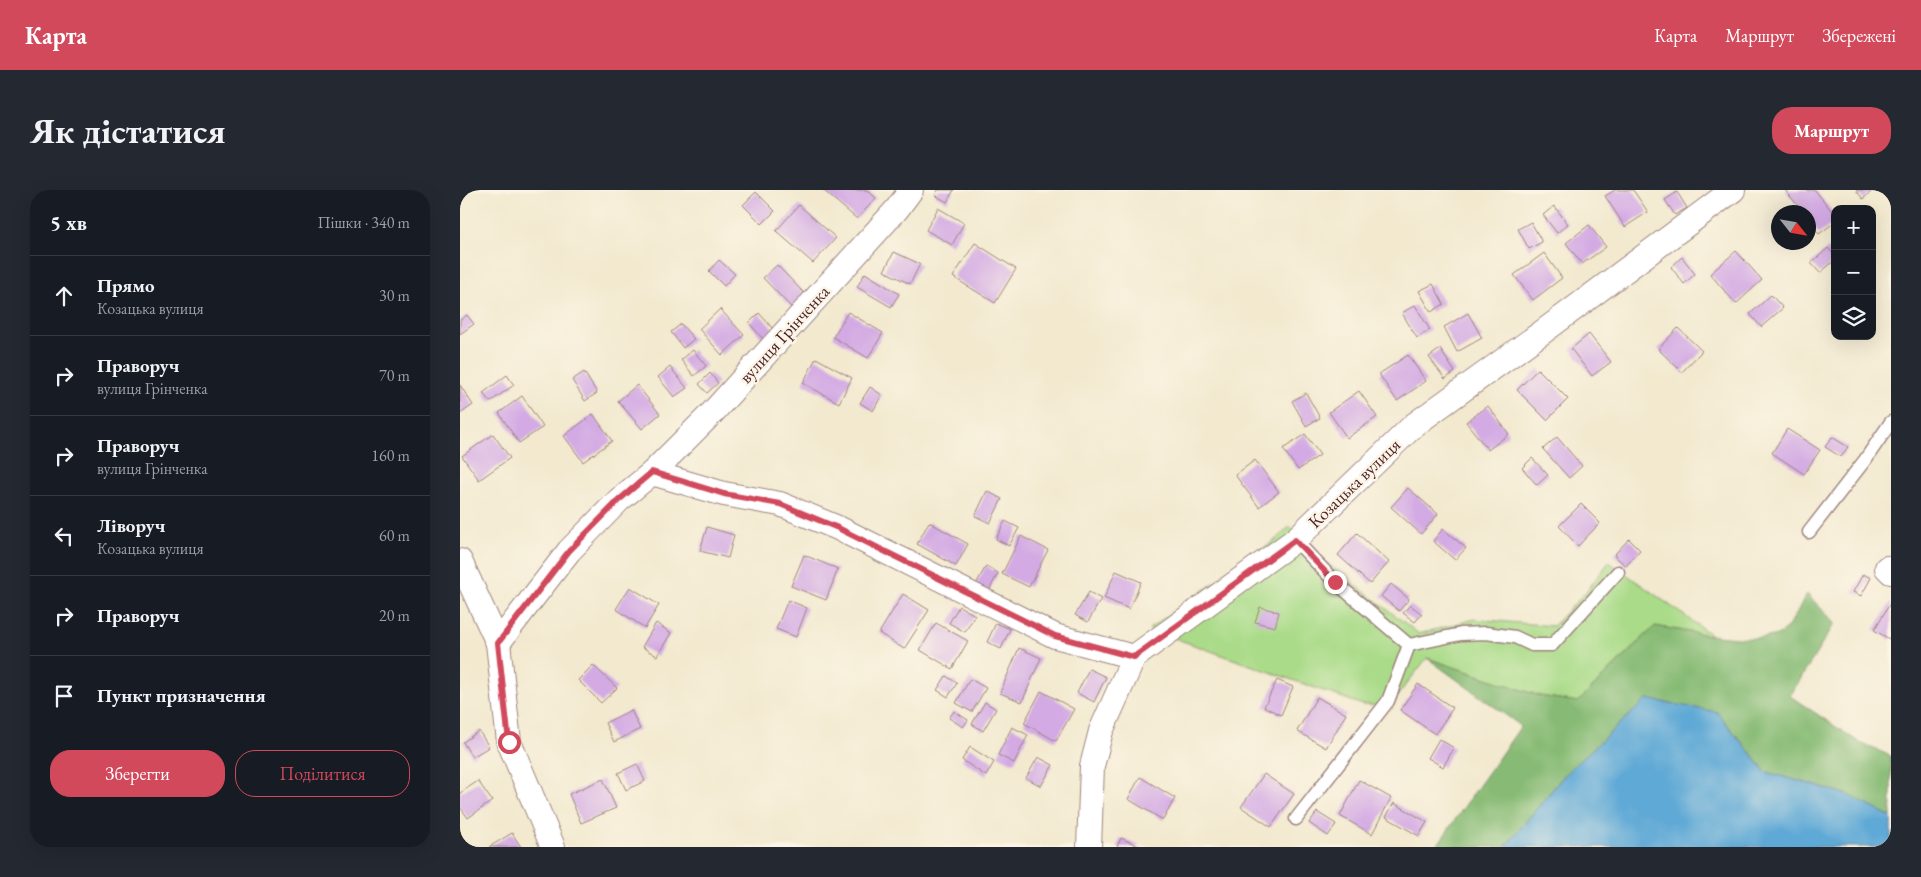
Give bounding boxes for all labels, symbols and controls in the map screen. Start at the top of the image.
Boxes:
text: Карта [25,20,87,51]
text: Карта [1654,24,1697,47]
text: Маршрут [1725,24,1794,47]
text: Збережені [1822,24,1896,47]
button: Маршрут [1772,107,1891,154]
text: Як дістатися [30,108,225,153]
north arrow [1771,205,1816,250]
map controls [1831,205,1876,340]
button: + [1831,205,1876,250]
text: 5 хв [50,209,87,236]
text: Пішки · 340 m [317,212,410,233]
button: − [1831,250,1876,295]
text: Прямо [97,273,155,298]
street label: вулиця Грінченка [734,279,835,388]
icon: ahead [50,282,78,310]
text: 30 m [379,285,410,306]
button: layers [1831,295,1876,340]
text: Козацька вулиця [97,298,204,319]
text: Праворуч [97,353,179,378]
icon: right [50,362,78,390]
text: 70 m [379,365,410,386]
text: вулиця Грінченка [97,378,208,399]
text: Праворуч [97,433,179,458]
street label: Козацька вулиця [1303,433,1405,533]
icon: right [50,442,78,470]
text: 160 m [371,445,410,466]
text: вулиця Грінченка [97,458,208,479]
text: Ліворуч [97,513,165,538]
icon: left [50,522,78,550]
text: 60 m [379,525,410,546]
text: Козацька вулиця [97,538,204,559]
route end [1324,571,1347,594]
icon: right [50,602,78,630]
text: Праворуч [97,603,179,628]
text: 20 m [379,605,410,626]
icon: arrive [50,682,78,710]
text: Пункт призначення [97,683,266,708]
route start [498,731,521,754]
button: Зберегти [50,750,225,797]
button: Поділитися [235,750,410,797]

